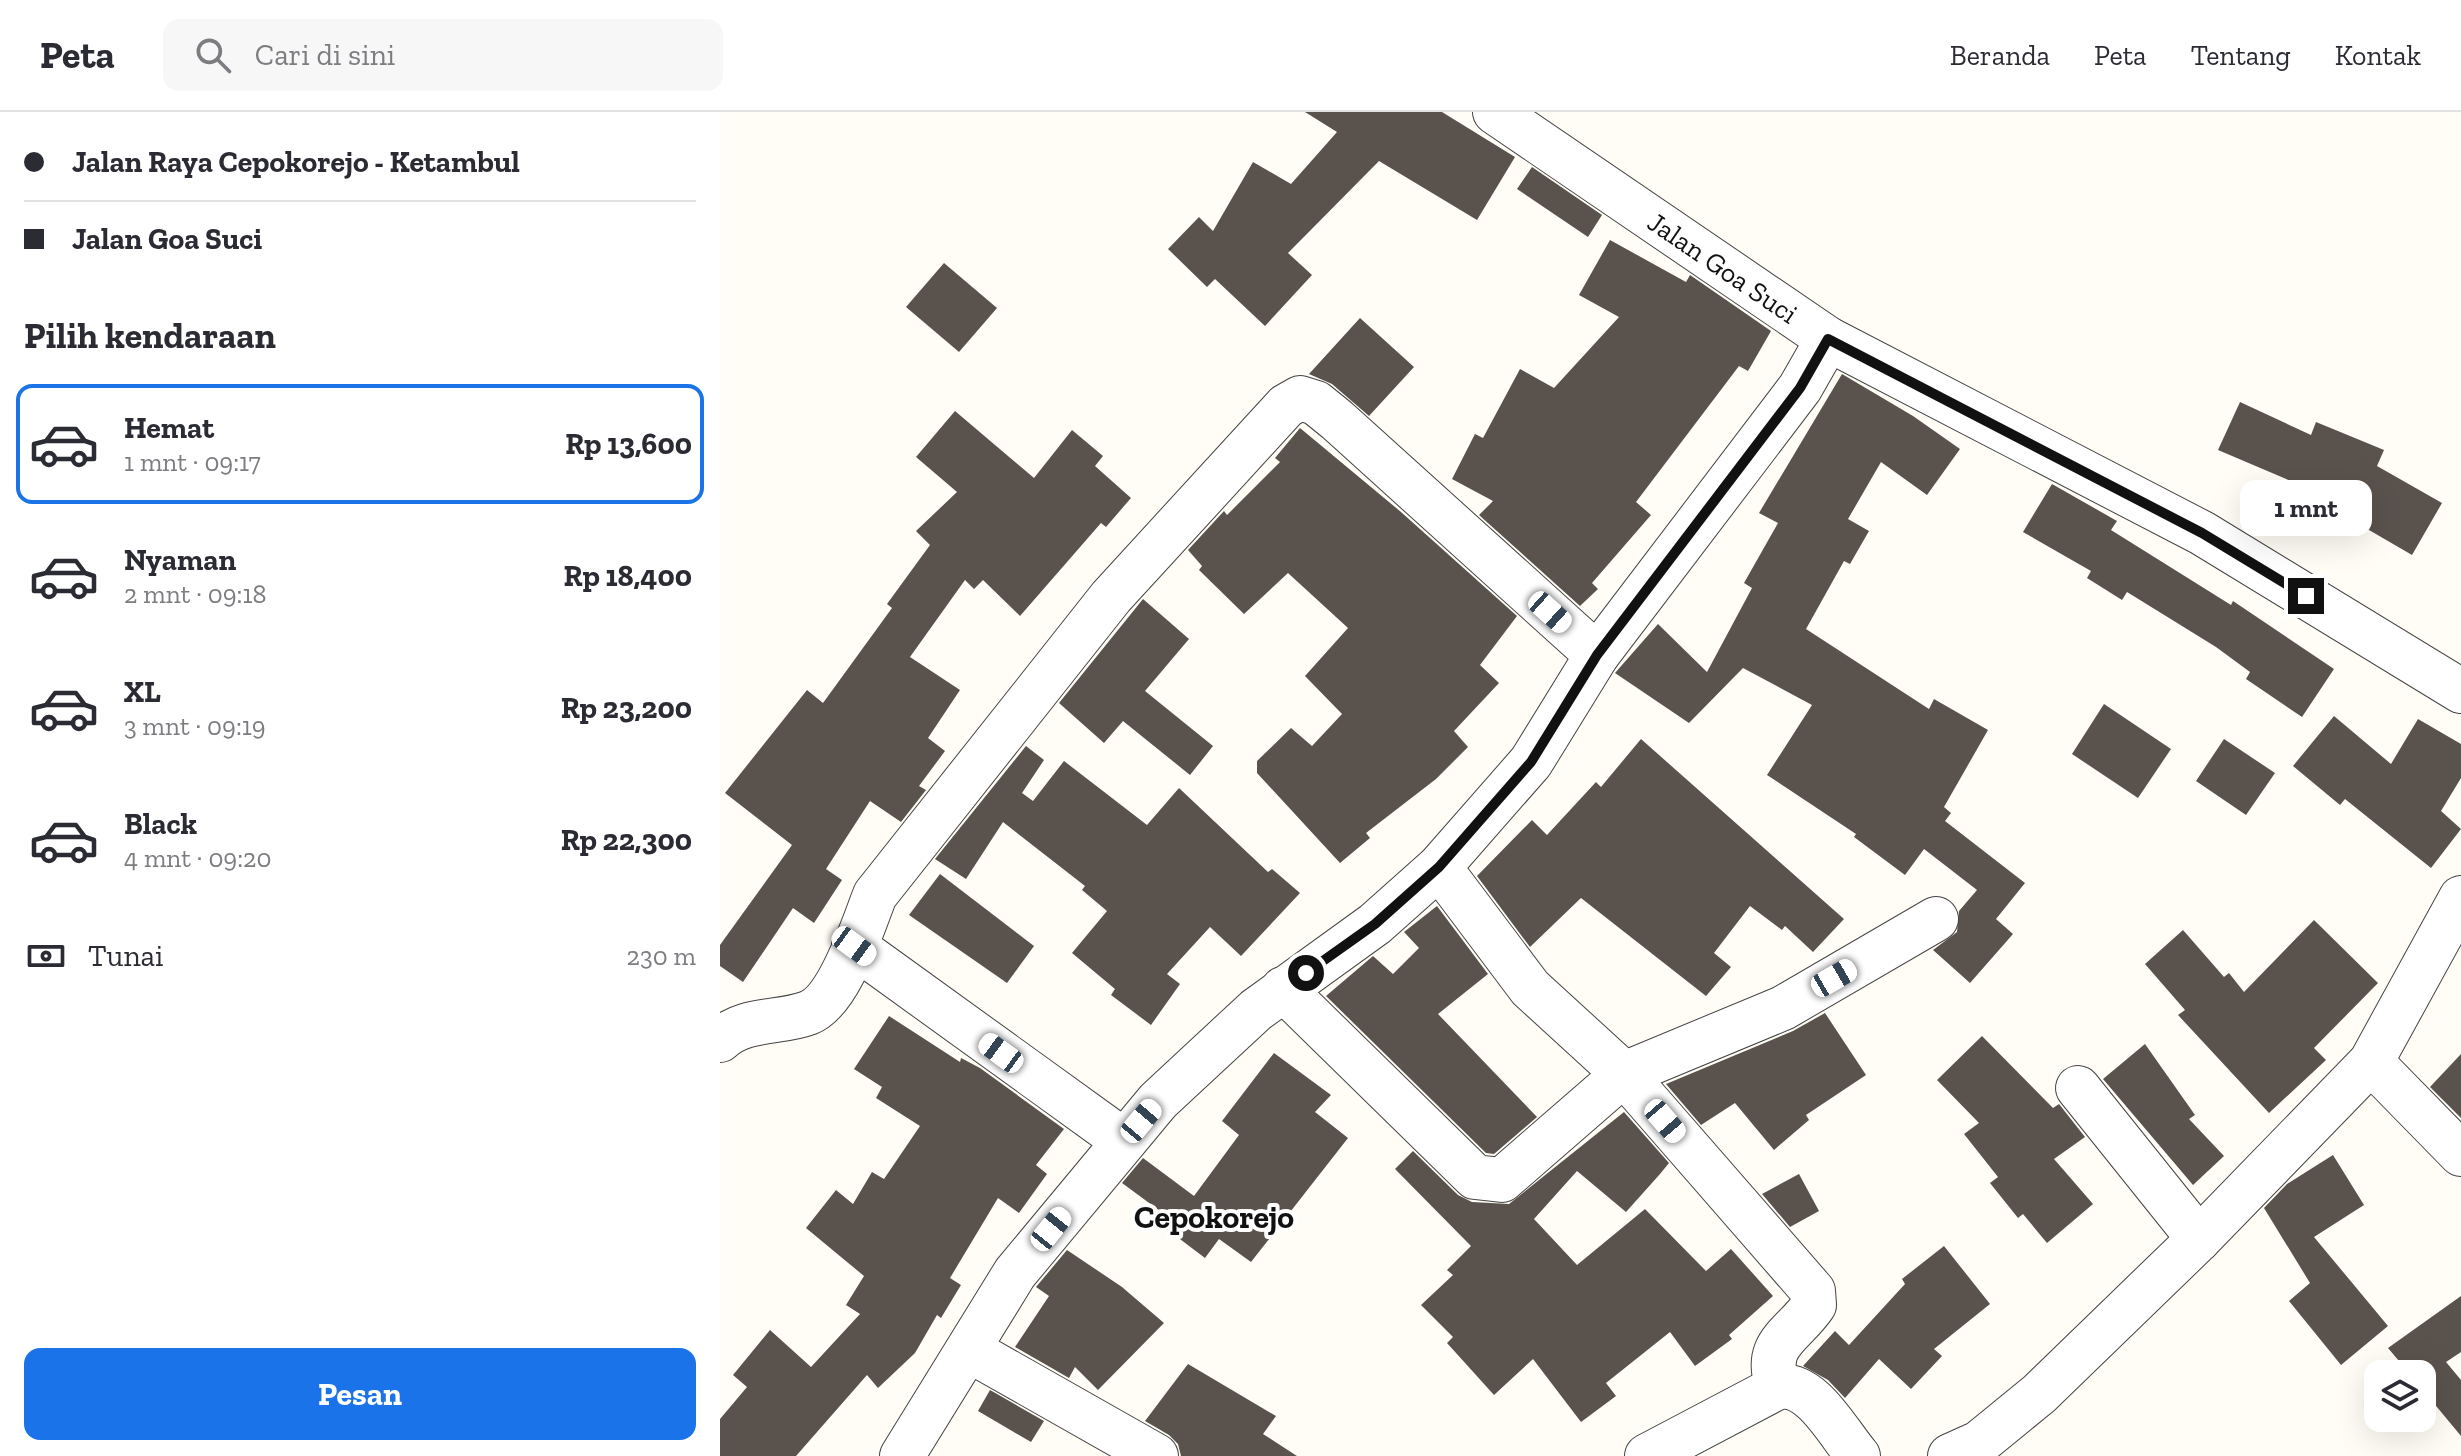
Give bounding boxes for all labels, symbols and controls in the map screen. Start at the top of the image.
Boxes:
search box [163,19,723,91]
text: Peta [40,32,115,78]
icon: search [191,33,235,77]
text: Cari di sini [255,37,395,73]
text: Beranda [1950,39,2050,72]
text: Peta [2094,39,2147,72]
text: Tentang [2191,39,2291,72]
text: Kontak [2335,39,2421,72]
text: Jalan Raya Cepokorejo - Ketambul [72,144,520,180]
street label: Jalan Goa Suci [1642,205,1804,331]
text: Jalan Goa Suci [72,221,262,257]
text: Pilih kendaraan [24,314,276,357]
icon: car [28,408,100,480]
text: Hemat [124,410,214,446]
text: Rp 13,600 [565,426,692,462]
text: 1 mnt · 09:17 [124,446,261,478]
callout: 1 mnt [2240,480,2372,536]
text: 1 mnt [2274,492,2338,524]
icon: car [28,540,100,612]
text: Nyaman [124,542,236,578]
text: Rp 18,400 [564,558,692,594]
text: 2 mnt · 09:18 [124,578,266,610]
route end [2288,578,2324,614]
car [1524,587,1576,637]
icon: car [28,672,100,744]
text: XL [124,674,161,710]
text: Rp 23,200 [561,690,692,726]
text: 3 mnt · 09:19 [124,710,266,742]
icon: car [28,804,100,876]
text: Black [124,806,197,842]
text: Rp 22,300 [561,822,692,858]
text: 4 mnt · 09:20 [124,842,271,874]
car [828,922,880,970]
icon: cash [24,934,68,978]
text: Tunai [88,938,164,974]
text: 230 m [627,940,696,972]
route start [1288,955,1324,991]
car [1807,956,1861,1000]
car [975,1029,1027,1077]
car [1116,1095,1166,1147]
car [1640,1095,1690,1147]
district label: Cepokorejo [1134,1198,1294,1236]
car [1027,1203,1075,1255]
button: Pesan [24,1348,696,1440]
map controls [2364,1360,2436,1432]
button: layers [2364,1360,2436,1432]

